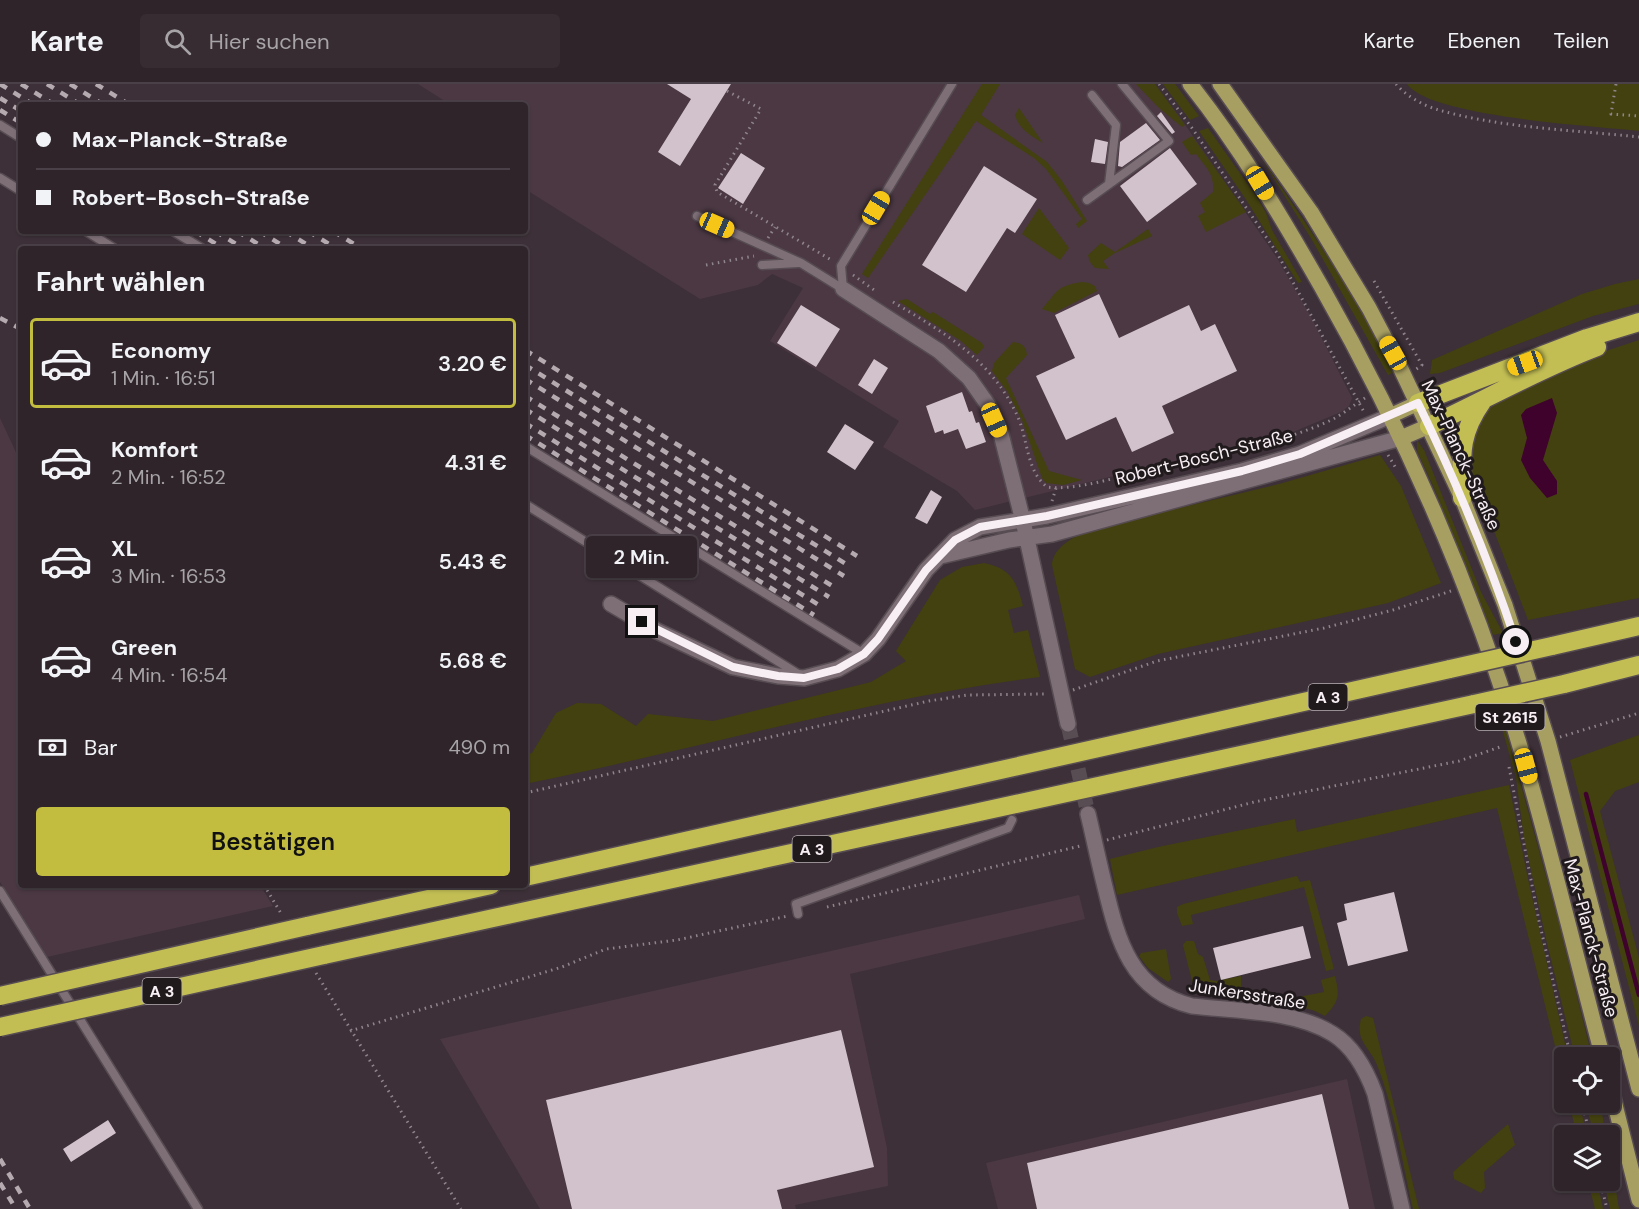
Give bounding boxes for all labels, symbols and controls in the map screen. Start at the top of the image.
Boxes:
search box [140,14,560,68]
text: Karte [30,23,104,60]
icon: search [161,25,194,58]
text: Hier suchen [209,27,330,56]
text: Karte [1364,27,1414,55]
text: Ebenen [1447,27,1520,55]
text: Teilen [1553,27,1609,55]
text: Max-Planck-Straße [72,125,288,154]
car [1243,163,1277,203]
text: Robert-Bosch-Straße [72,183,310,212]
car [859,188,893,228]
car [697,209,737,241]
text: Fahrt wählen [36,264,206,299]
car [1376,333,1410,373]
icon: car [39,336,93,390]
text: Economy [111,336,211,365]
car [1505,348,1545,378]
text: 3.20 € [438,349,507,378]
text: 1 Min. · 16:51 [111,365,216,391]
street label: Max-Planck-Straße [1416,376,1506,534]
car [978,400,1010,440]
street label: Robert-Bosch-Straße [1113,423,1295,491]
icon: car [39,435,93,489]
text: Komfort [111,435,198,464]
text: 4.31 € [445,448,507,477]
text: 2 Min. · 16:52 [111,464,226,490]
icon: car [39,534,93,588]
text: XL [111,534,138,563]
callout: 2 Min. [586,535,698,577]
text: 2 Min. [614,544,669,570]
text: 5.43 € [438,547,507,576]
text: 3 Min. · 16:53 [111,563,227,589]
route end [628,608,655,635]
route start [1502,628,1529,655]
icon: car [39,633,93,687]
text: Green [111,633,177,662]
text: 5.68 € [439,646,507,675]
text: 4 Min. · 16:54 [111,662,227,688]
road number: A 3 [1308,684,1348,710]
road number: St 2615 [1476,704,1544,730]
icon: cash [36,731,69,764]
text: Bar [84,733,117,762]
text: 490 m [448,734,510,760]
car [1513,746,1539,786]
button: Bestätigen [36,807,510,876]
road number: A 3 [792,836,832,862]
street label: Max-Planck-Straße [1558,856,1624,1020]
street label: Junkersstraße [1187,973,1307,1015]
road number: A 3 [142,978,182,1004]
map controls [1554,1047,1620,1191]
button: locate [1554,1047,1620,1113]
button: layers [1554,1125,1620,1191]

